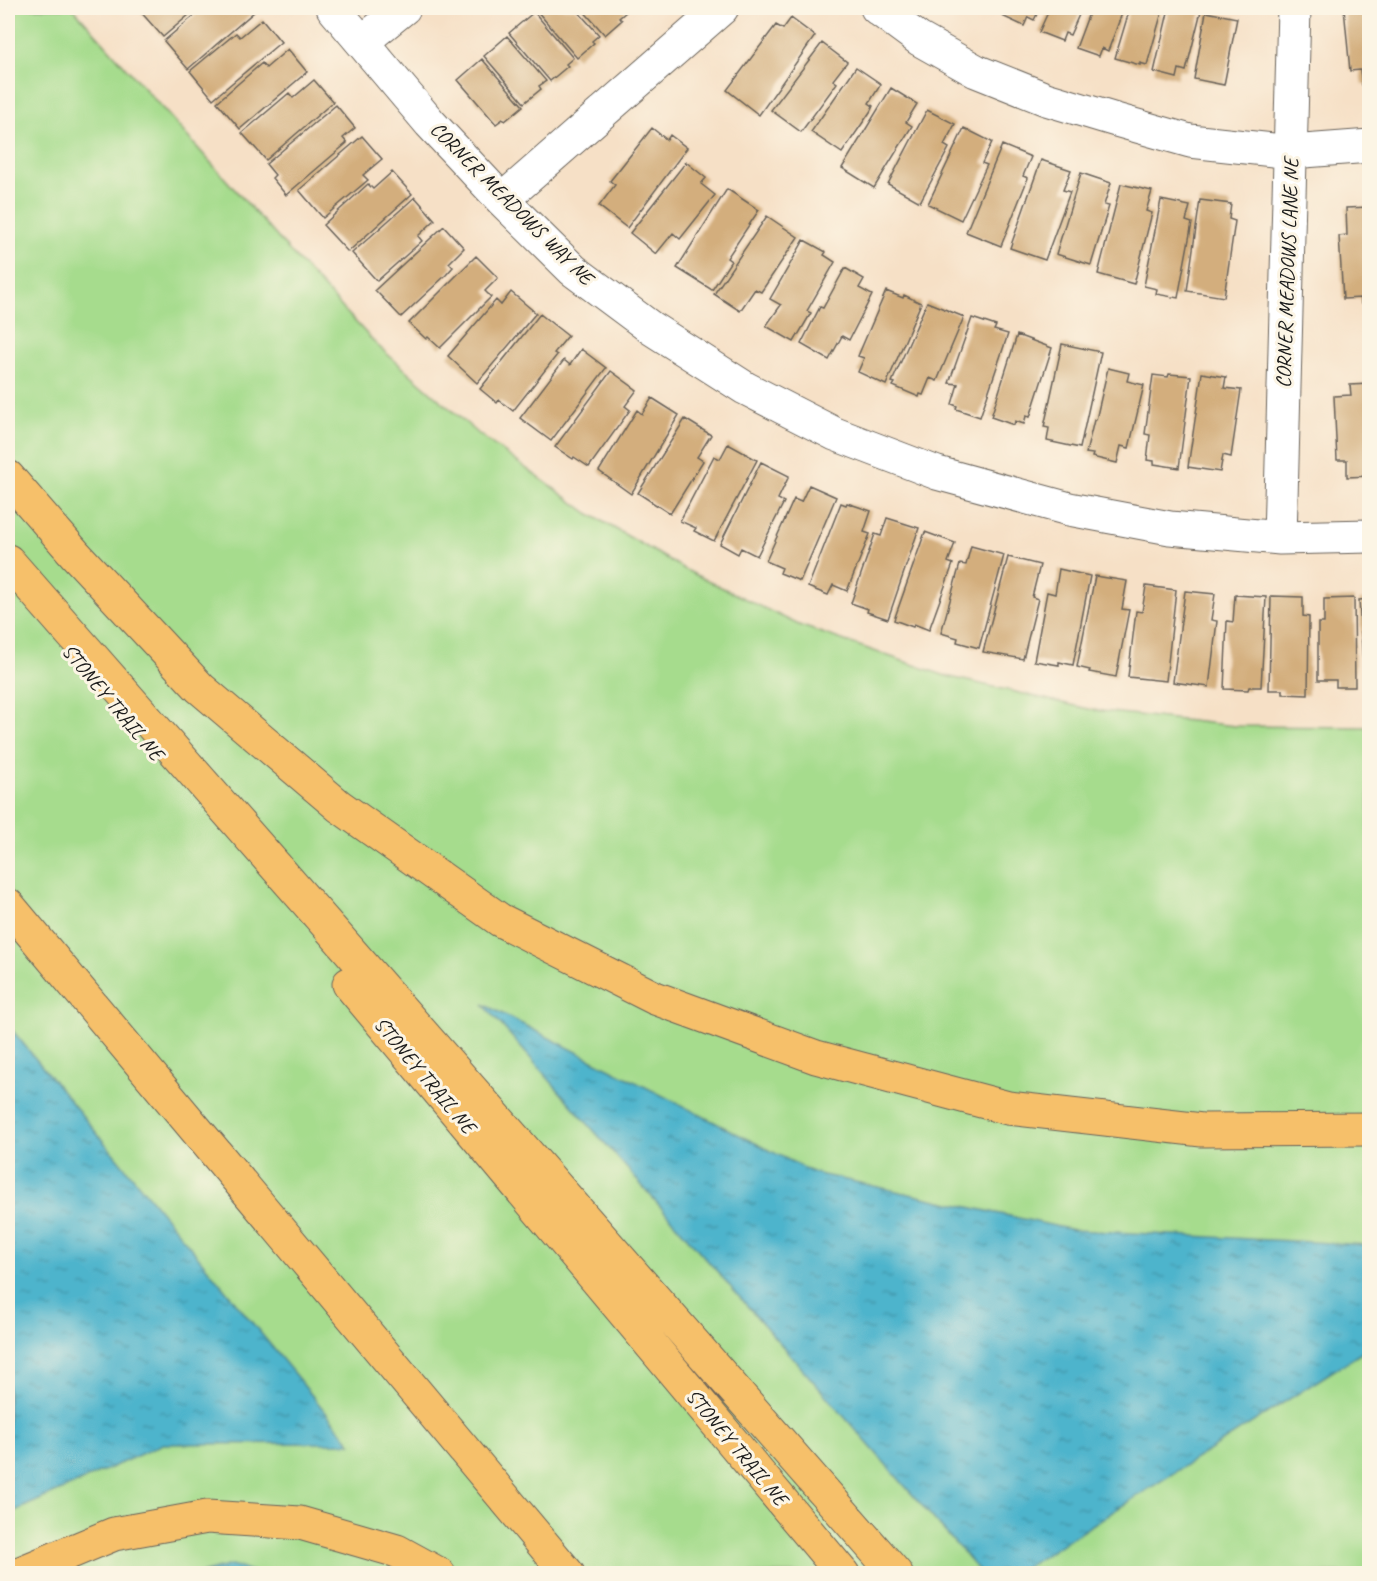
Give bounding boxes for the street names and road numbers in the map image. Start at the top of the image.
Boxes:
street label: CORNER MEADOWS WAY NE [425,116,601,292]
street label: CORNER MEADOWS LANE NE [1270,155,1304,389]
street label: STONEY TRAIL NE [57,638,171,768]
street label: STONEY TRAIL NE [369,1011,483,1141]
street label: STONEY TRAIL NE [681,1383,795,1513]

